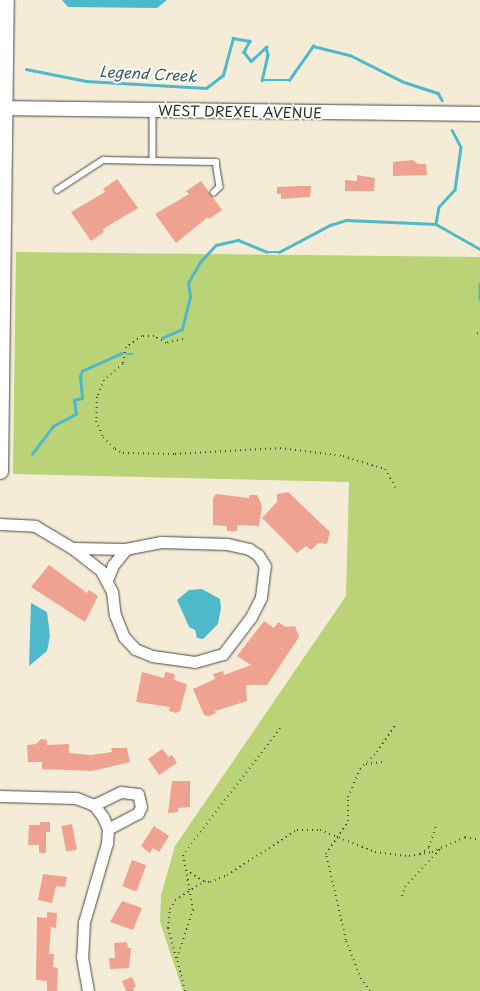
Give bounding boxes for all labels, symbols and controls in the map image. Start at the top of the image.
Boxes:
water label: Legend Creek [99,61,197,85]
street label: WEST DREXEL AVENUE [158,102,322,122]

